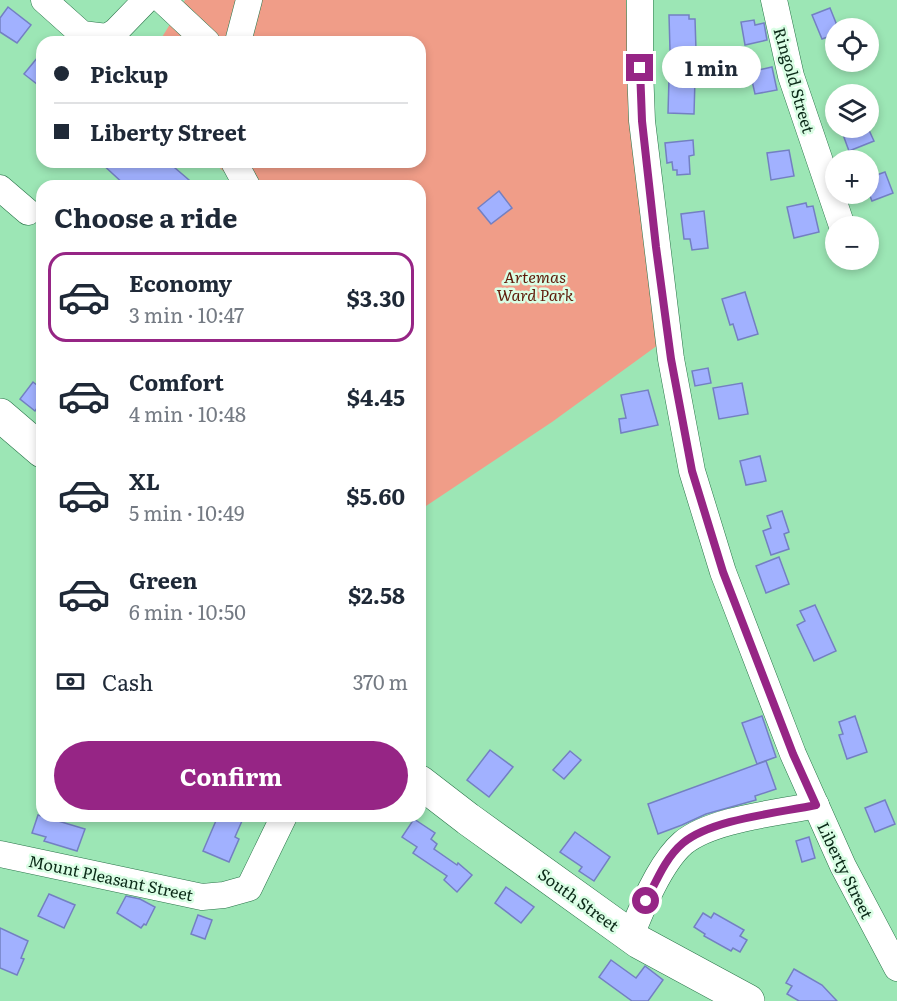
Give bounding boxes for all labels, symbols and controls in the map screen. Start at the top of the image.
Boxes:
map controls [825,18,879,270]
button: locate [825,18,879,72]
street label: Ringold Street [768,24,822,136]
callout: 1 min [661,47,760,89]
text: 1 min [685,52,738,82]
route end [626,54,653,81]
text: Pickup [90,57,168,90]
button: layers [825,84,879,138]
text: Liberty Street [90,115,246,148]
button: + [825,150,879,204]
text: Choose a ride [54,196,237,236]
button: − [825,216,879,270]
park label: Artemas Ward Park [497,264,574,306]
text: Economy [129,266,232,299]
icon: car [57,270,111,324]
text: $3.30 [347,281,405,314]
text: 3 min · 10:47 [129,299,244,329]
text: Comfort [129,365,224,398]
icon: car [57,369,111,423]
text: $4.45 [347,380,405,413]
text: 4 min · 10:48 [129,398,246,428]
text: XL [129,464,160,497]
icon: car [57,468,111,522]
text: $5.60 [346,479,405,512]
text: 5 min · 10:49 [129,497,245,527]
text: Green [129,563,198,596]
icon: car [57,567,111,621]
text: $2.58 [348,578,405,611]
text: 6 min · 10:50 [129,596,246,626]
icon: cash [54,665,87,698]
text: Cash [102,665,153,698]
text: 370 m [353,666,408,696]
button: Confirm [54,741,408,810]
street label: Liberty Street [812,817,880,923]
street label: Mount Pleasant Street [26,848,196,906]
street label: South Street [534,861,625,937]
route start [632,887,659,914]

